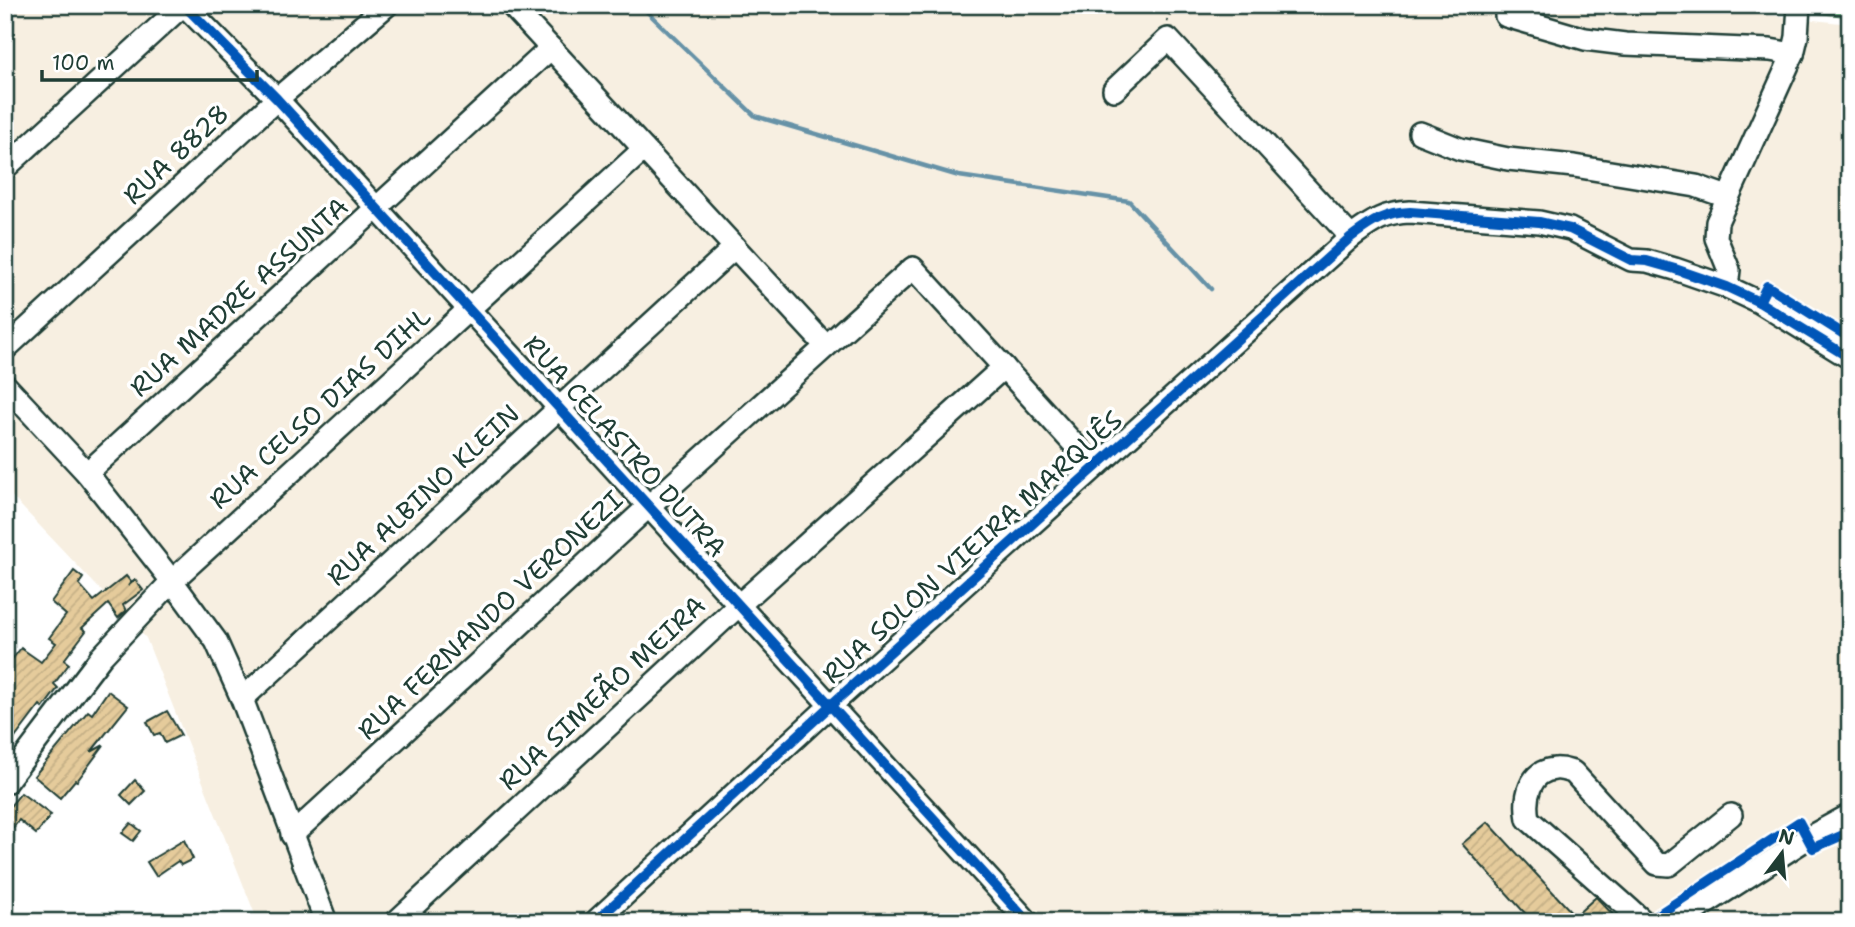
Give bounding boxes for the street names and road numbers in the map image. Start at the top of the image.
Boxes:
street label: RUA 8828 [115,96,236,212]
street label: RUA MADRE ASSUNTA [122,189,355,404]
street label: RUA CELSO DIAS DIHL [202,299,438,516]
street label: RUA CELASTRO DUTRA [516,327,735,564]
street label: RUA ALBINO KLEIN [319,396,527,593]
street label: RUA SOLON VIEIRA MARQUÊS [814,402,1129,691]
street label: RUA FERNANDO VERONEZI [349,482,630,747]
street label: RUA SIMEÃO MEIRA [491,588,713,798]

